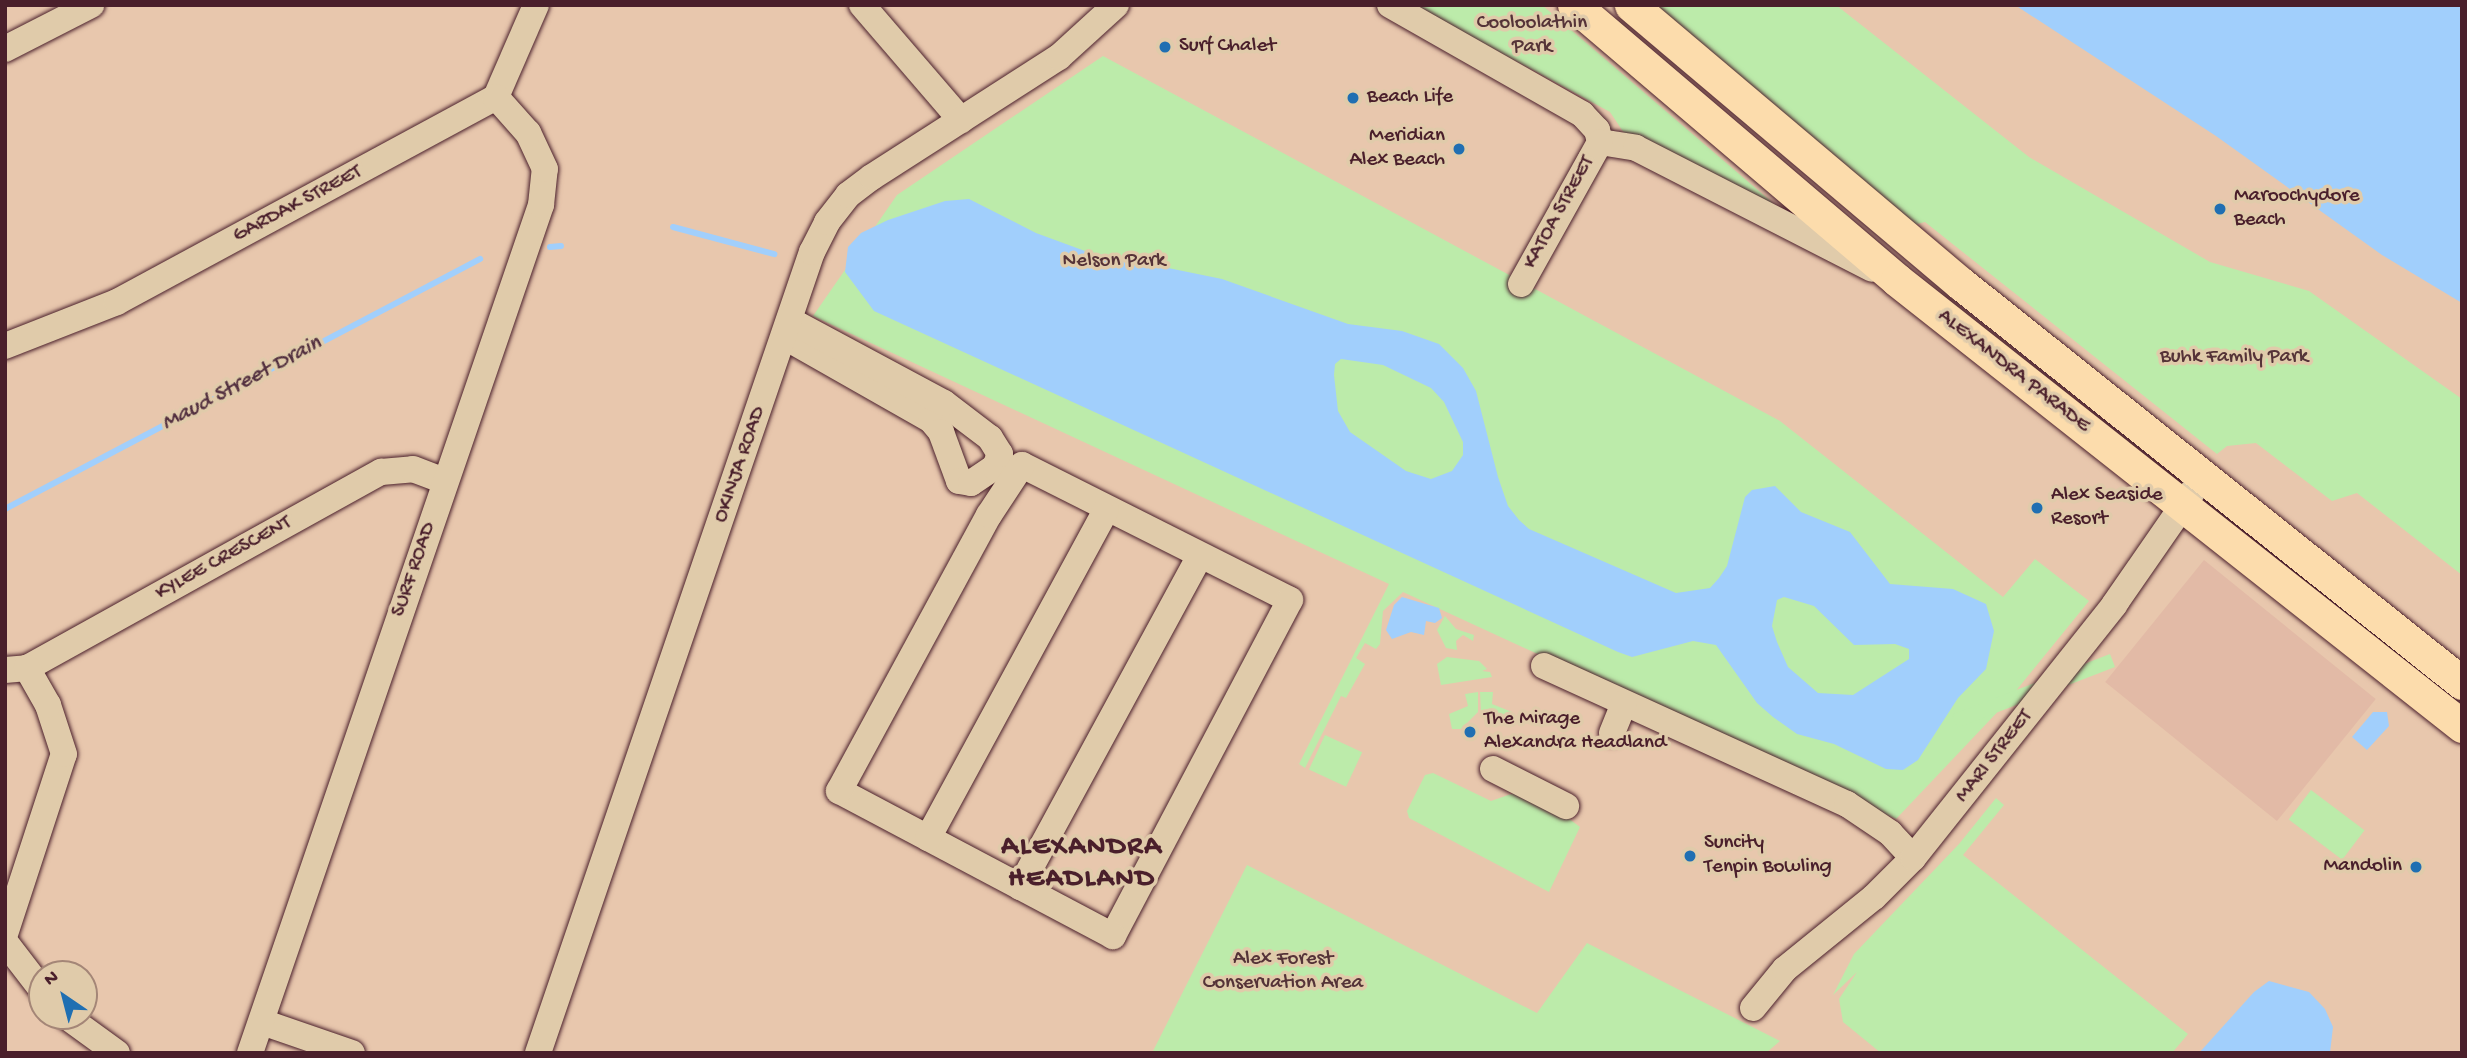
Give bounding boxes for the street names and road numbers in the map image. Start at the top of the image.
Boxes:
street label: KATOA STREET [1519,152,1601,274]
street label: GARDAK STREET [229,160,367,250]
street label: ALEXANDRA PARADE [1932,305,2094,439]
street label: OKINJA ROAD [709,404,773,526]
street label: KYLEE CRESCENT [152,511,296,607]
street label: SURF ROAD [387,519,443,621]
street label: MARI STREET [1951,705,2039,809]

